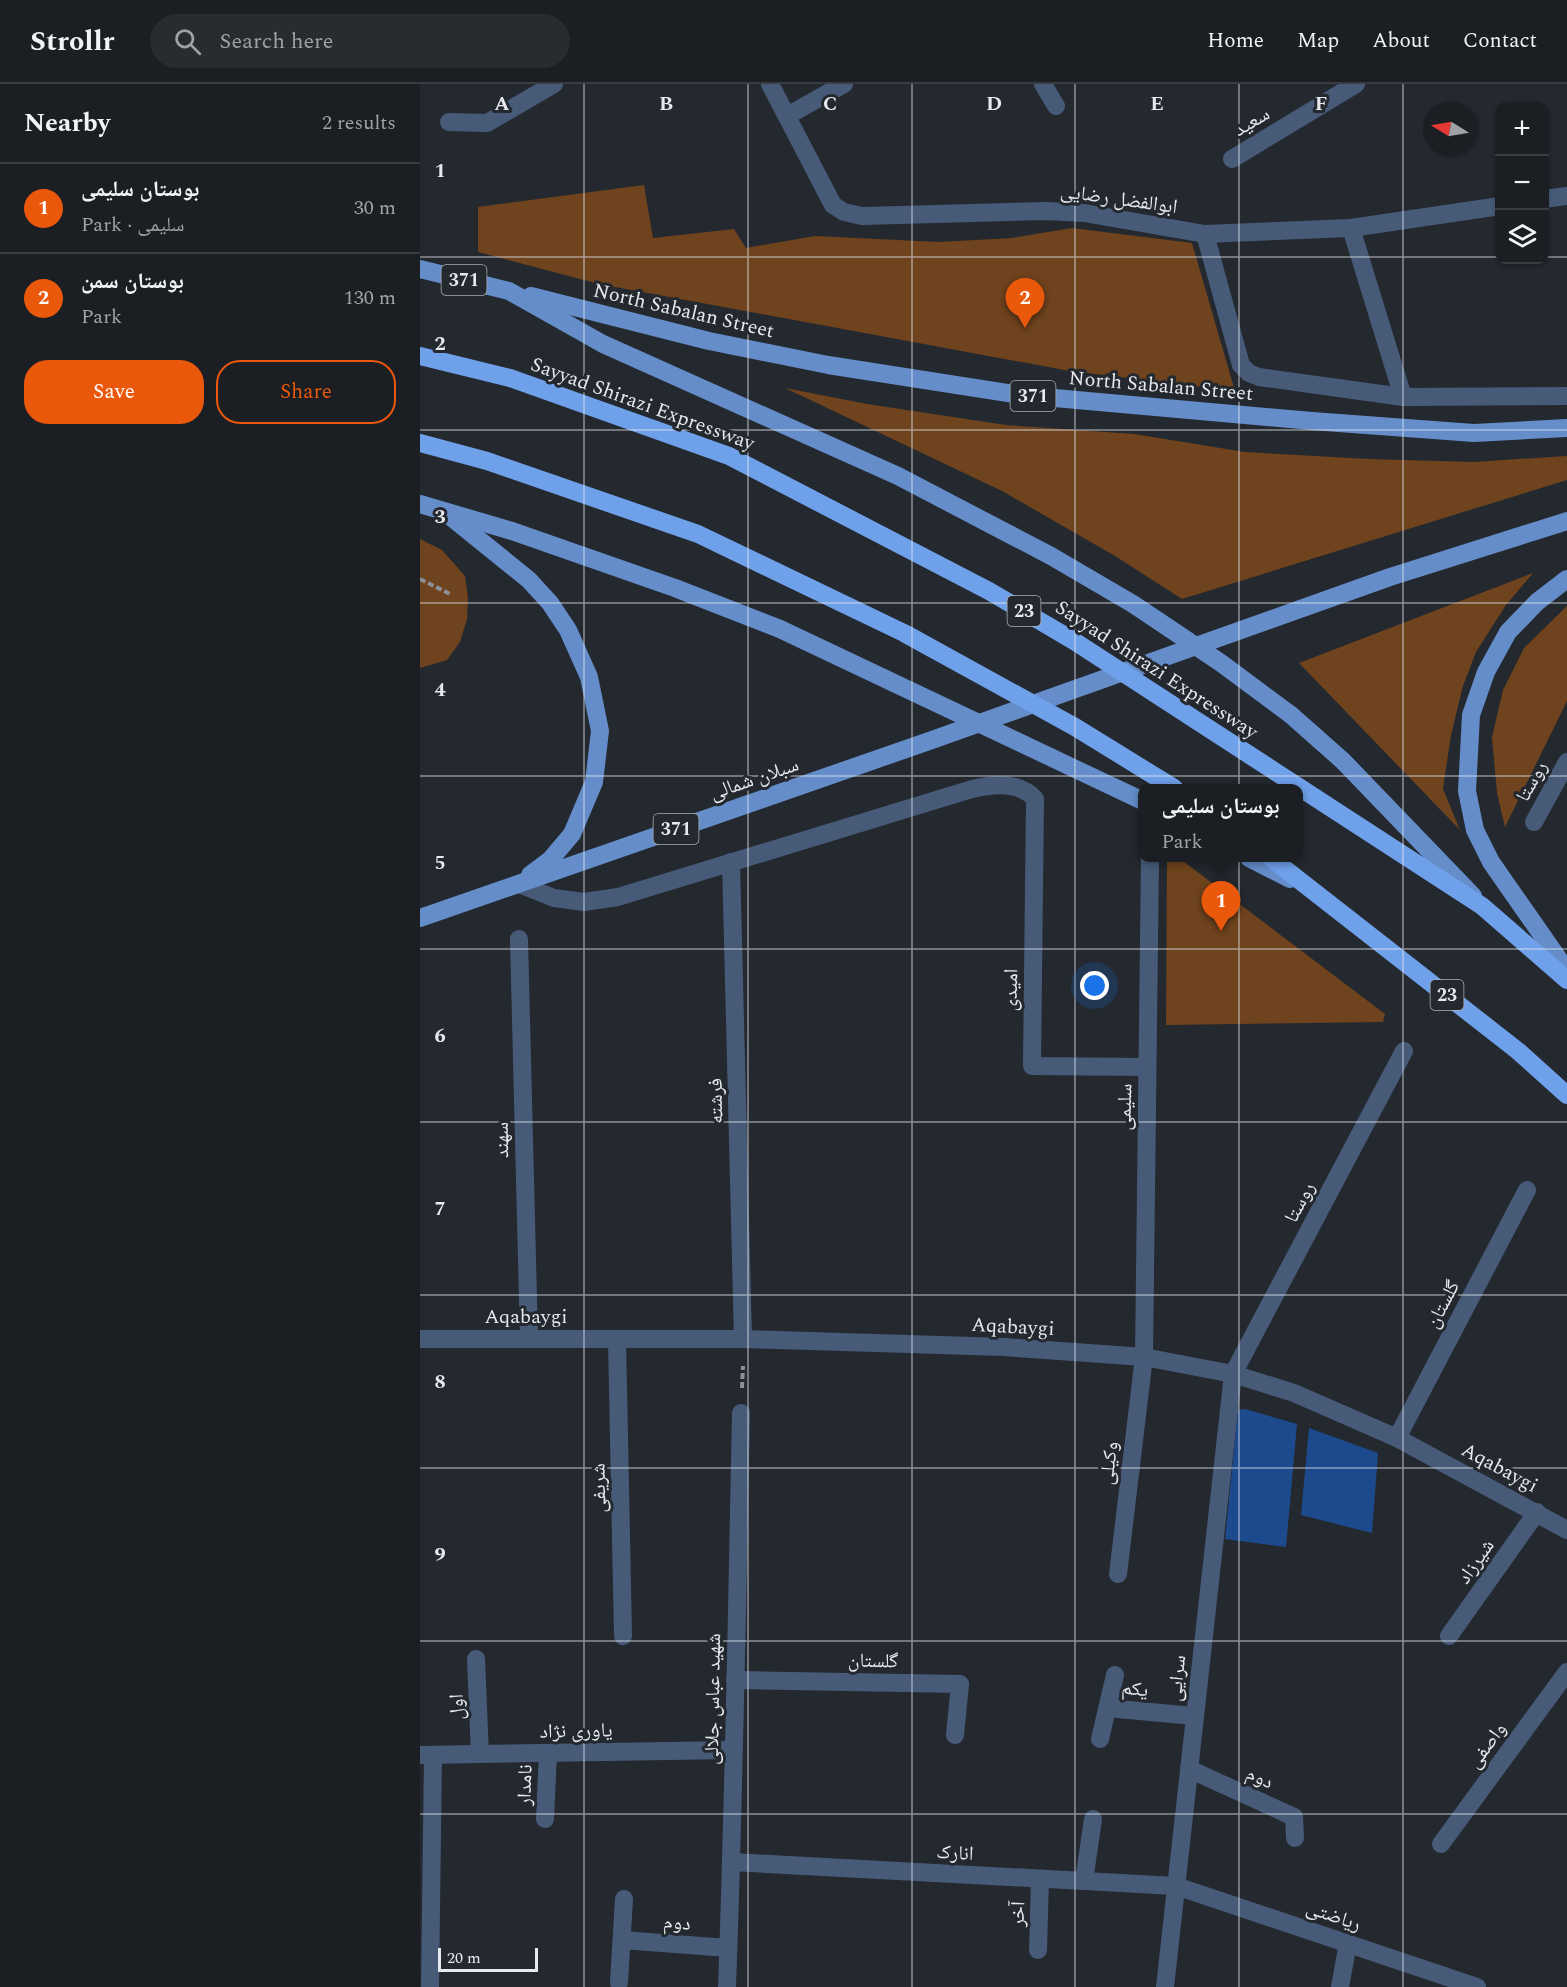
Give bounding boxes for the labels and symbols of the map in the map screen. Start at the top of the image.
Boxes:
text: A [494,89,510,119]
text: B [659,89,673,119]
text: C [823,89,837,119]
text: D [986,89,1002,119]
text: E [1150,89,1164,119]
text: F [1315,89,1327,119]
street label: سعید [1227,99,1276,145]
north arrow [1423,102,1477,156]
text: 1 [434,156,446,186]
street label: ابوالفضل رضایی [1058,176,1179,222]
road number: 371 [442,265,486,295]
street label: North Sabalan Street [590,276,777,346]
pin: 2 [1006,278,1044,328]
text: 2 [434,329,446,359]
street label: Sayyad Shirazi Expressway [527,349,760,459]
street label: North Sabalan Street [1068,363,1254,409]
road number: 371 [1010,381,1056,411]
text: 3 [434,502,446,532]
street label: Sayyad Shirazi Expressway [1049,593,1265,748]
road number: 23 [1008,596,1040,626]
text: 4 [434,675,446,705]
street label: سبلان شمالی [706,750,803,808]
street label: روستا [1508,756,1555,807]
road number: 371 [654,814,698,844]
text: 5 [434,848,446,878]
pin: 1 [1202,882,1240,931]
street label: امیدی [996,968,1026,1012]
your location [1080,971,1109,1000]
road number: 23 [1430,980,1464,1010]
text: 6 [434,1021,446,1051]
street label: فرشته [701,1078,731,1124]
street label: سلیمی [1110,1083,1140,1131]
street label: سهند [487,1122,517,1158]
street label: روستا [1277,1177,1323,1228]
text: 7 [434,1194,446,1224]
street label: گلستان [1418,1275,1468,1334]
street label: Aqabaygi [484,1302,568,1332]
street label: Aqabaygi [971,1310,1055,1344]
text: 8 [434,1367,446,1397]
street label: Aqabaygi [1456,1435,1543,1501]
street label: وکیلی [1091,1440,1127,1487]
street label: شریفی [584,1463,614,1513]
street label: شیرزاد [1449,1533,1502,1590]
text: 9 [434,1540,446,1570]
street label: شهید عباس جلالی [697,1633,729,1765]
street label: گلستان [847,1646,899,1676]
street label: سرایی [1160,1653,1194,1703]
street label: یکم [1120,1673,1150,1705]
street label: اول [442,1693,472,1720]
street label: یاوری نژاد [539,1715,613,1747]
street label: واصفی [1460,1716,1514,1775]
street label: دوم [1241,1759,1278,1797]
street label: نامدار [509,1764,541,1807]
street label: انارک [935,1837,974,1869]
street label: ریاضتی [1302,1893,1365,1939]
street label: آخر [1003,1900,1033,1928]
street label: دوم [662,1907,692,1939]
scale bar [438,1945,538,1972]

